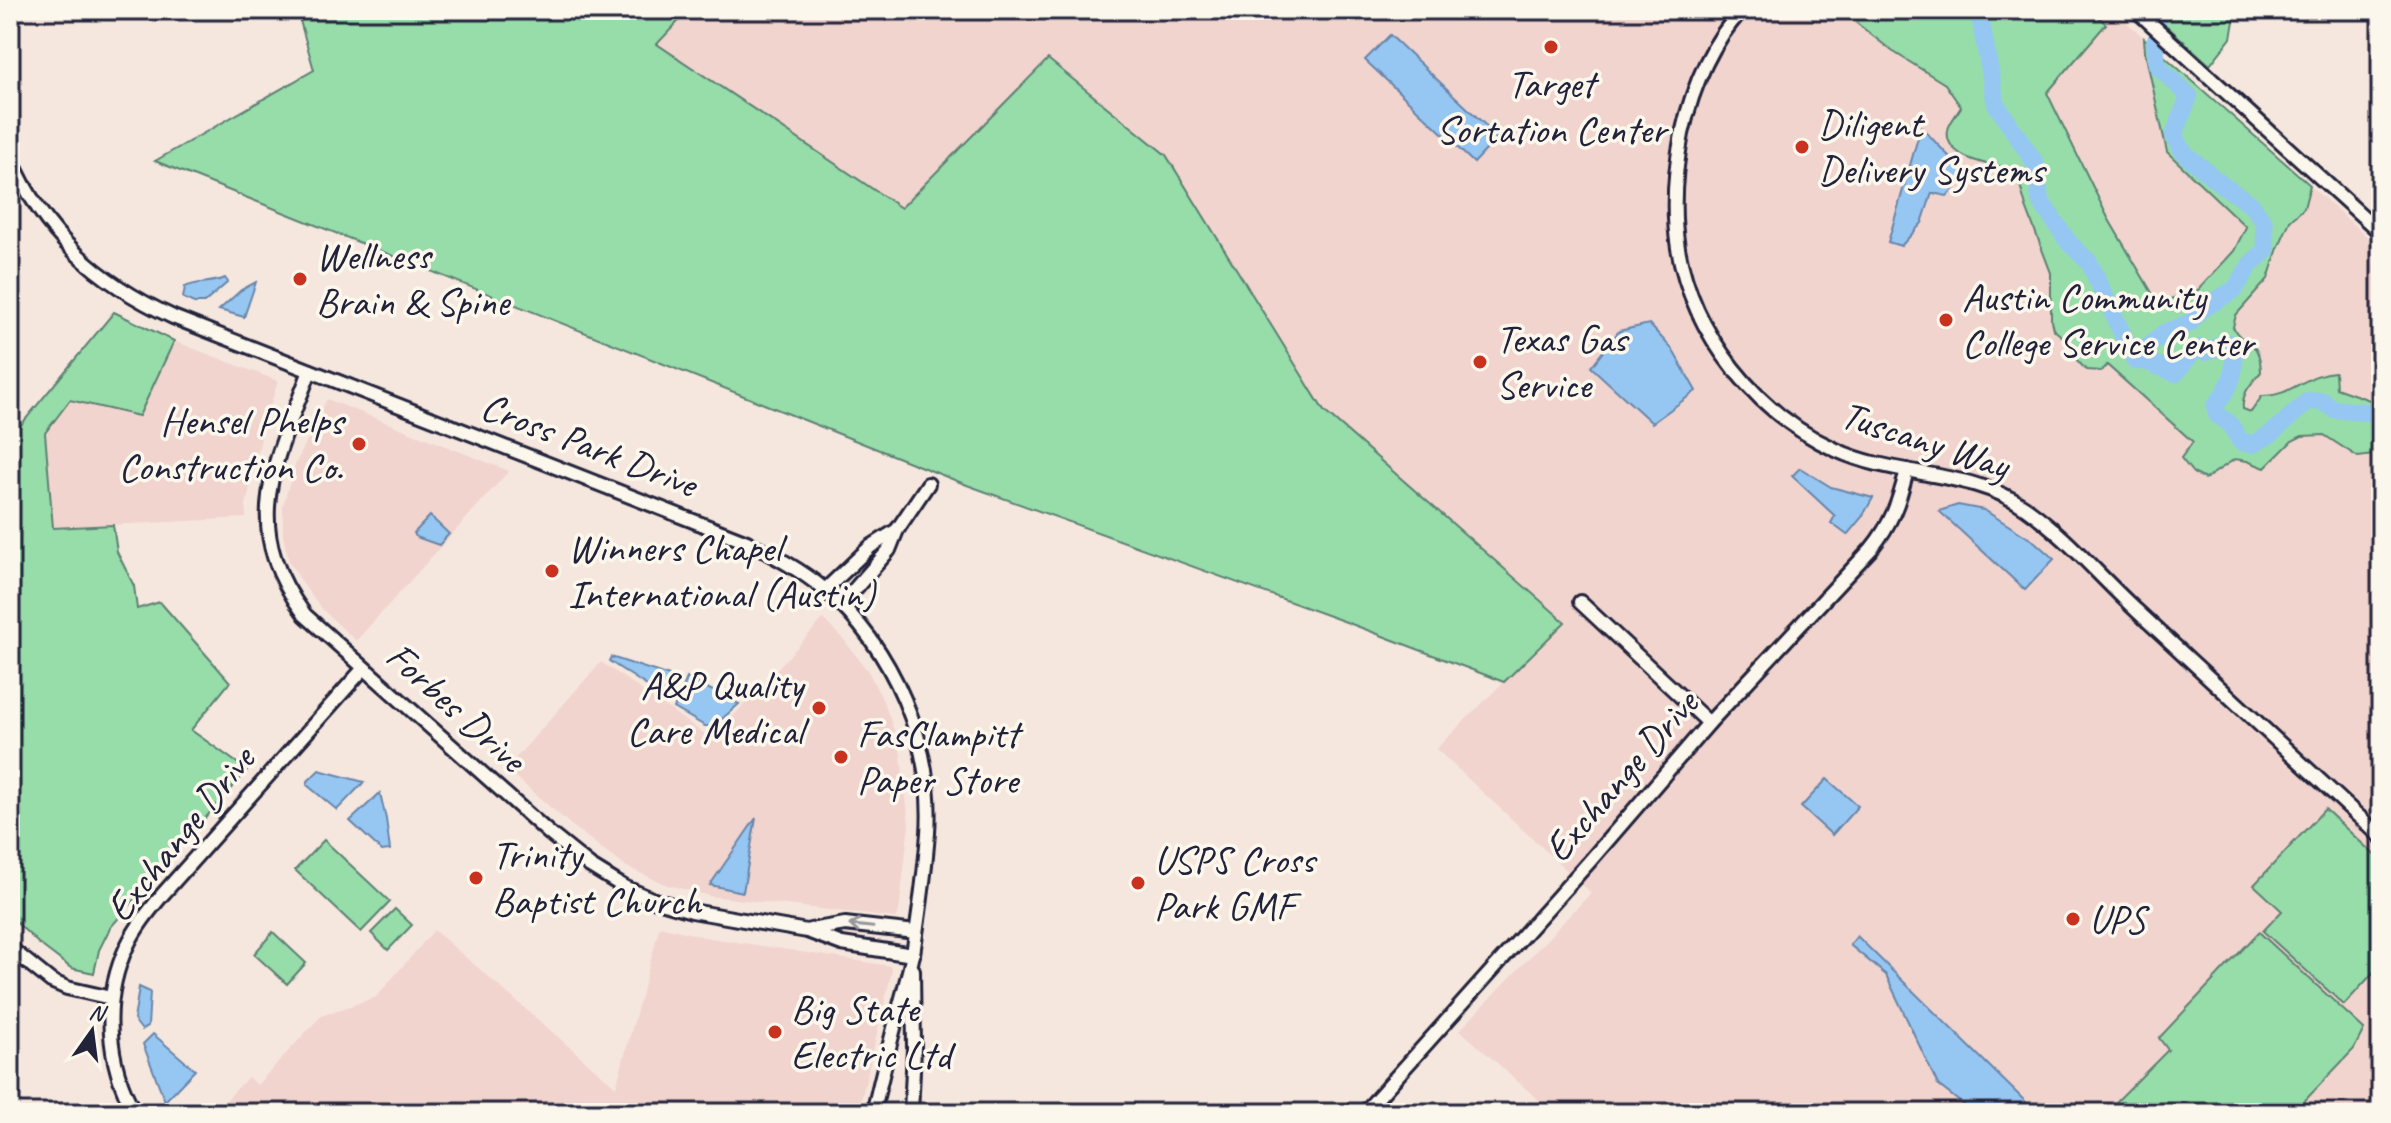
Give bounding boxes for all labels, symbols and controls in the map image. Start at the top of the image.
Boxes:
marker: Target Sortation Center [1542,38,1560,56]
place label: Target Sortation Center [1436,59,1670,155]
place label: Diligent Delivery Systems [1818,99,2048,195]
marker: Diligent Delivery Systems [1793,138,1811,156]
place label: Wellness Brain & Spine [316,231,512,327]
marker: Wellness Brain & Spine [291,270,309,288]
place label: Austin Community College Service Center [1962,272,2257,368]
marker: Austin Community College Service Center [1937,311,1955,329]
place label: Texas Gas Service [1496,314,1630,410]
marker: Texas Gas Service [1471,353,1489,371]
street label: Cross Park Drive [474,381,707,510]
street label: Tuscany Way [1835,389,2017,491]
place label: Hensel Phelps Construction Co. [118,396,346,492]
marker: Hensel Phelps Construction Co. [350,435,368,453]
place label: Winners Chapel International (Austin) [568,523,877,619]
marker: Winners Chapel International (Austin) [543,562,561,580]
street label: Forbes Drive [376,631,539,785]
place label: A&P Quality Care Medical [627,660,810,756]
street label: Exchange Drive [1533,678,1711,872]
marker: A&P Quality Care Medical [810,699,828,717]
place label: FasClampitt Paper Store [857,709,1024,805]
street label: Exchange Drive [94,734,268,932]
marker: FasClampitt Paper Store [832,748,850,766]
place label: Trinity Baptist Church [492,830,703,926]
place label: USPS Cross Park GMF [1154,835,1318,931]
marker: Trinity Baptist Church [467,869,485,887]
marker: USPS Cross Park GMF [1129,874,1147,892]
place label: UPS [2089,894,2150,944]
marker: UPS [2064,910,2082,928]
one-way arrow [848,918,875,933]
place label: Big State Electric Ltd [791,984,957,1080]
north arrow [52,991,132,1071]
text: N [87,997,110,1029]
marker: Big State Electric Ltd [766,1023,784,1041]

